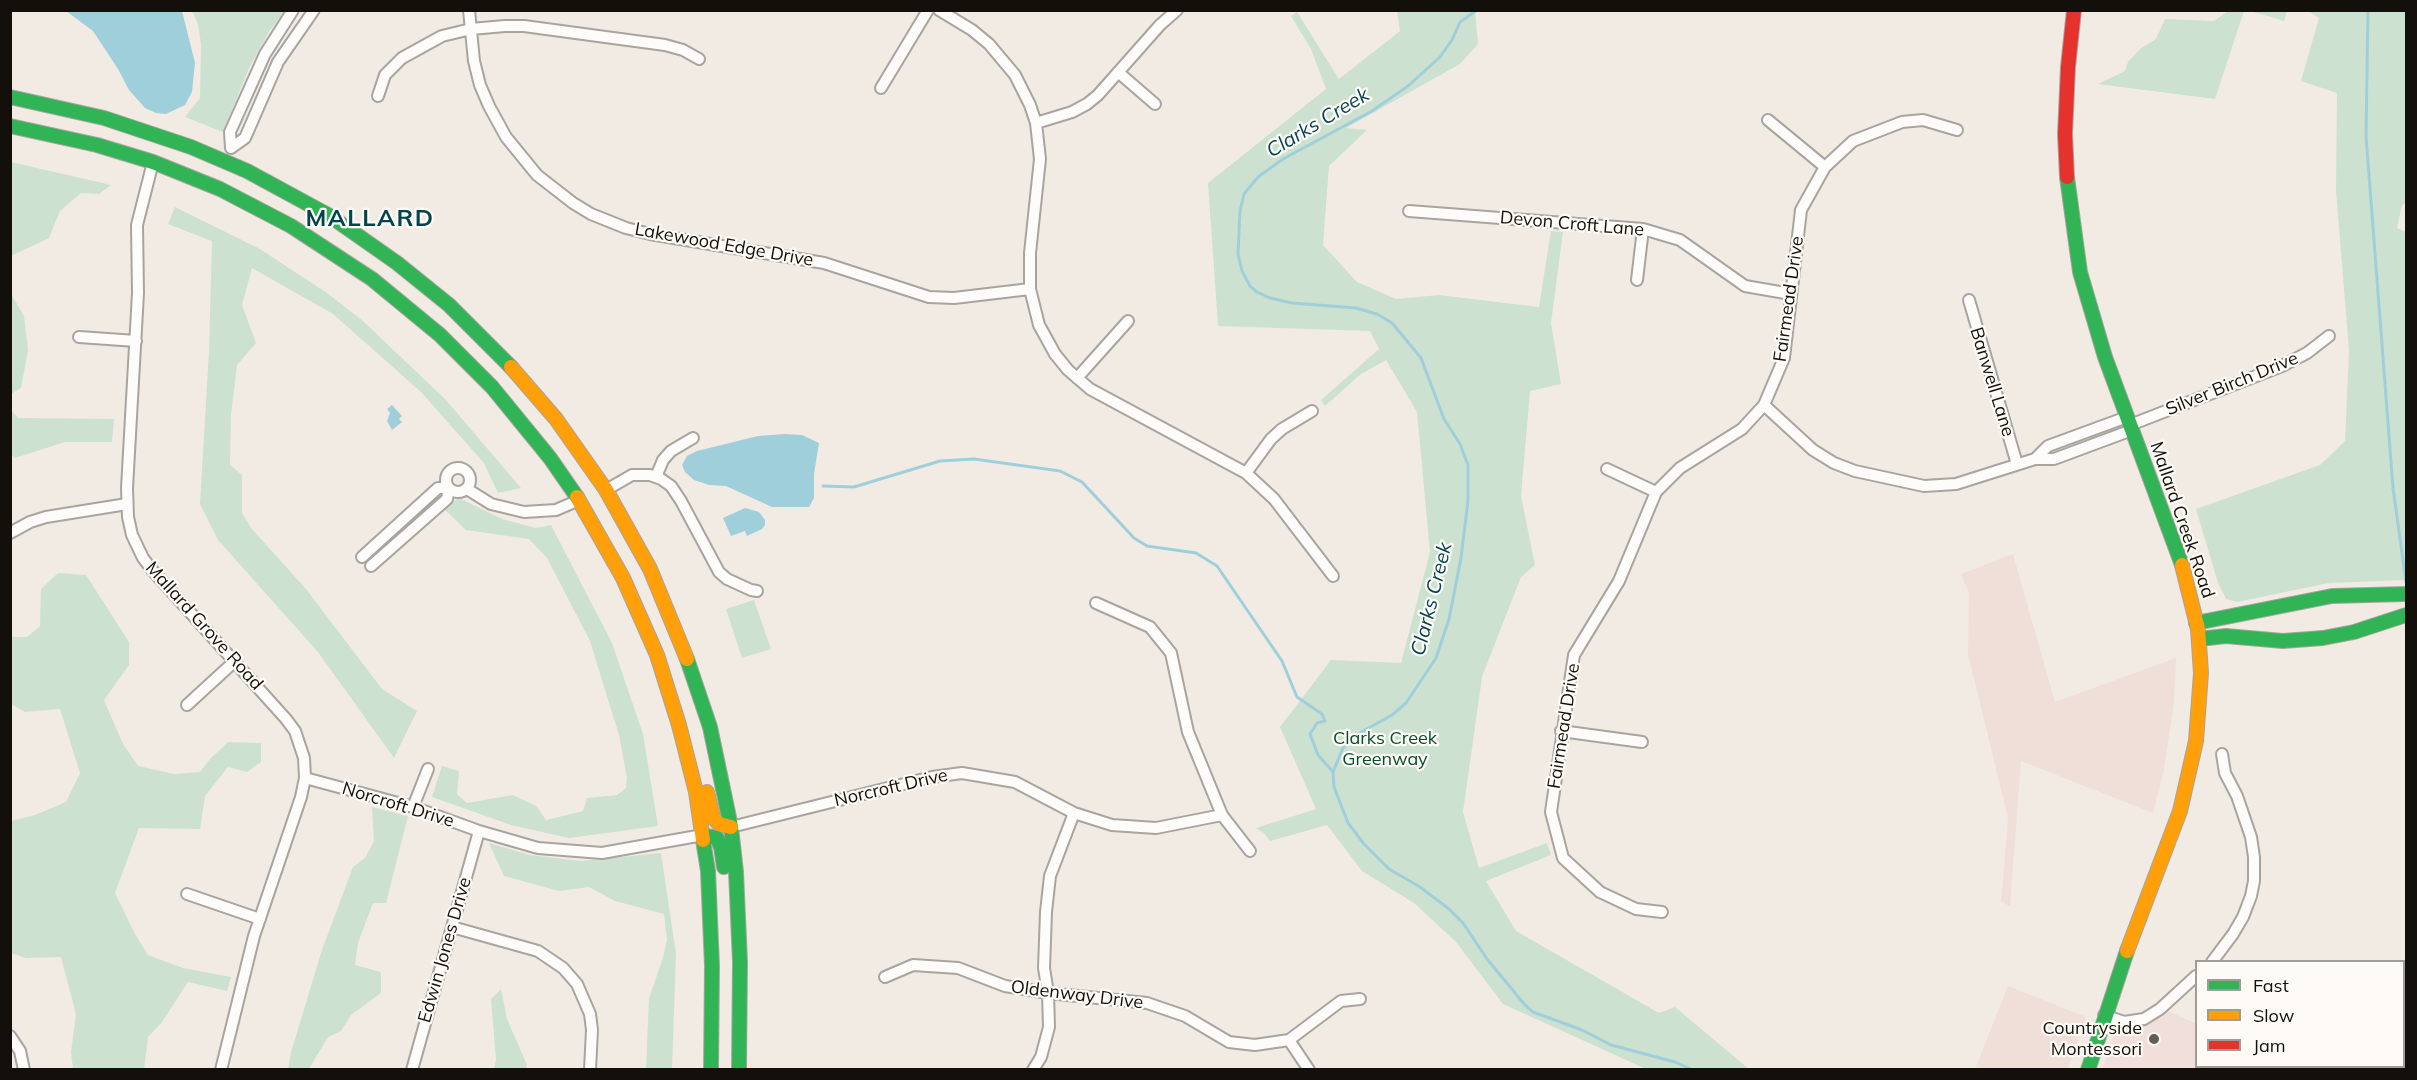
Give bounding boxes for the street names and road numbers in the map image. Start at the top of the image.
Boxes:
street label: Devon Croft Lane [1499,207,1645,241]
street label: Lakewood Edge Drive [633,219,815,271]
street label: Fairmead Drive [1769,235,1809,363]
street label: Banwell Lane [1965,325,2019,439]
street label: Silver Birch Drive [2163,348,2301,420]
street label: Mallard Creek Road [2145,439,2219,601]
street label: Mallard Grove Road [141,557,267,695]
street label: Fairmead Drive [1543,662,1585,790]
street label: Norcroft Drive [832,764,950,812]
street label: Norcroft Drive [339,778,457,832]
street label: Edwin Jones Drive [414,875,476,1025]
street label: Oldenway Drive [1010,976,1144,1014]

